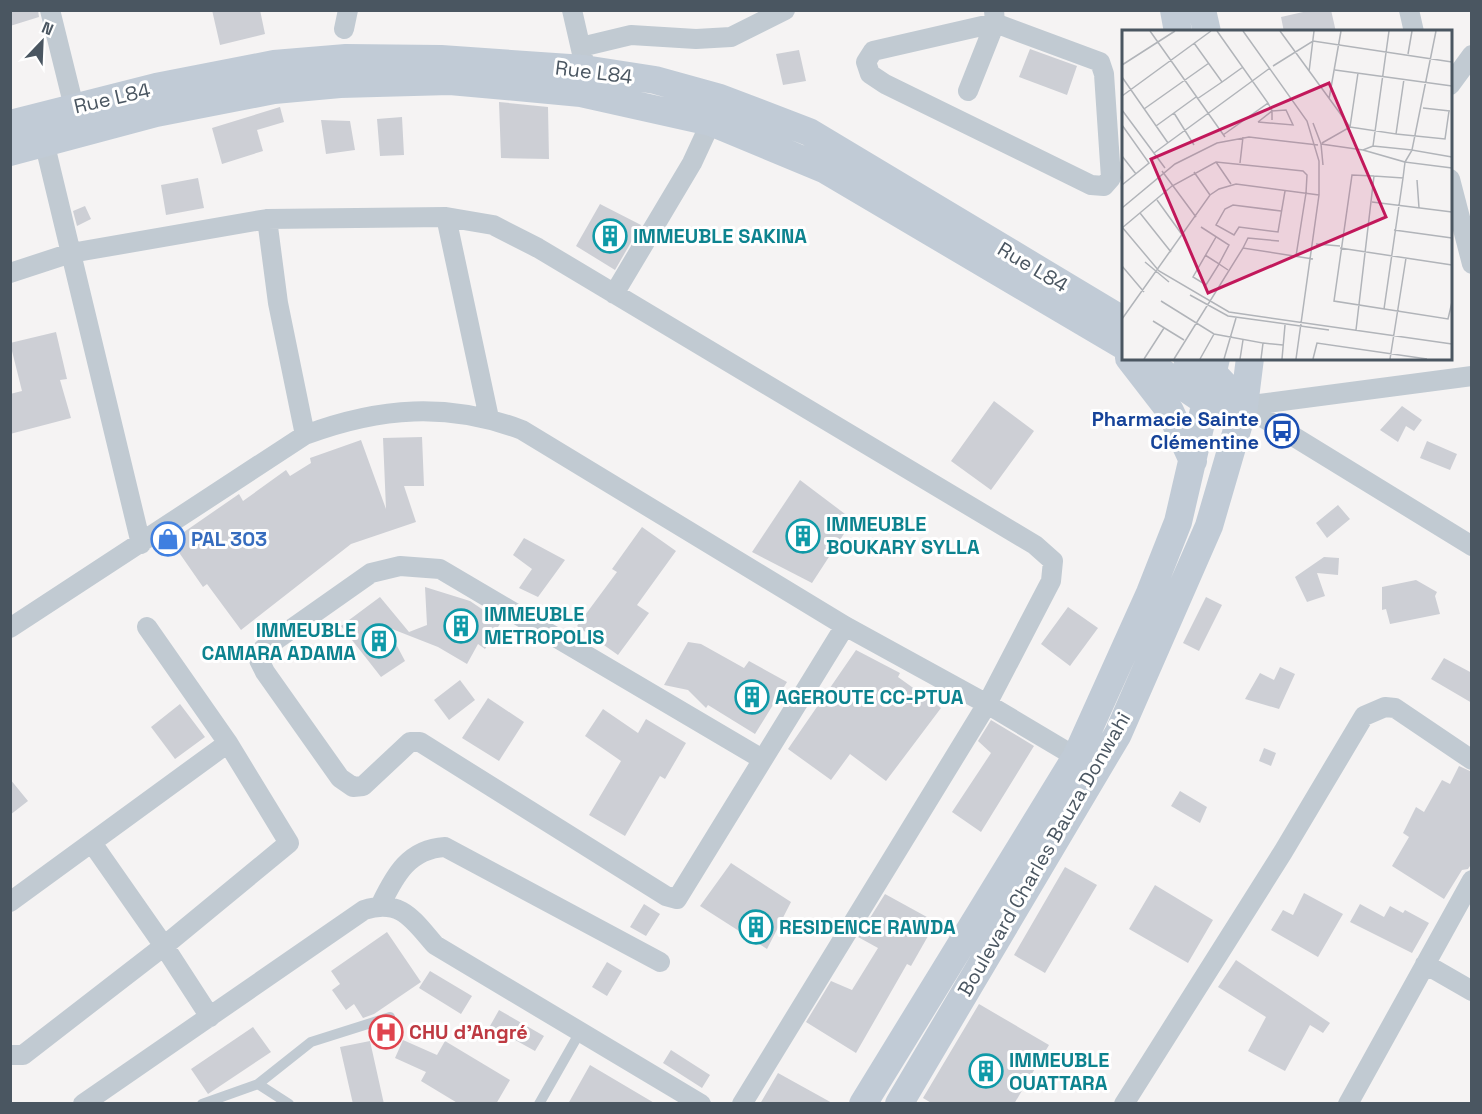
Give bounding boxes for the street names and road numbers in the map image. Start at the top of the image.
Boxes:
street label: Rue L84 [554,54,634,90]
street label: Rue L84 [71,77,153,119]
street label: Rue L84 [993,236,1073,298]
street label: Boulevard Charles Bauza Donwahi [952,707,1136,1001]

